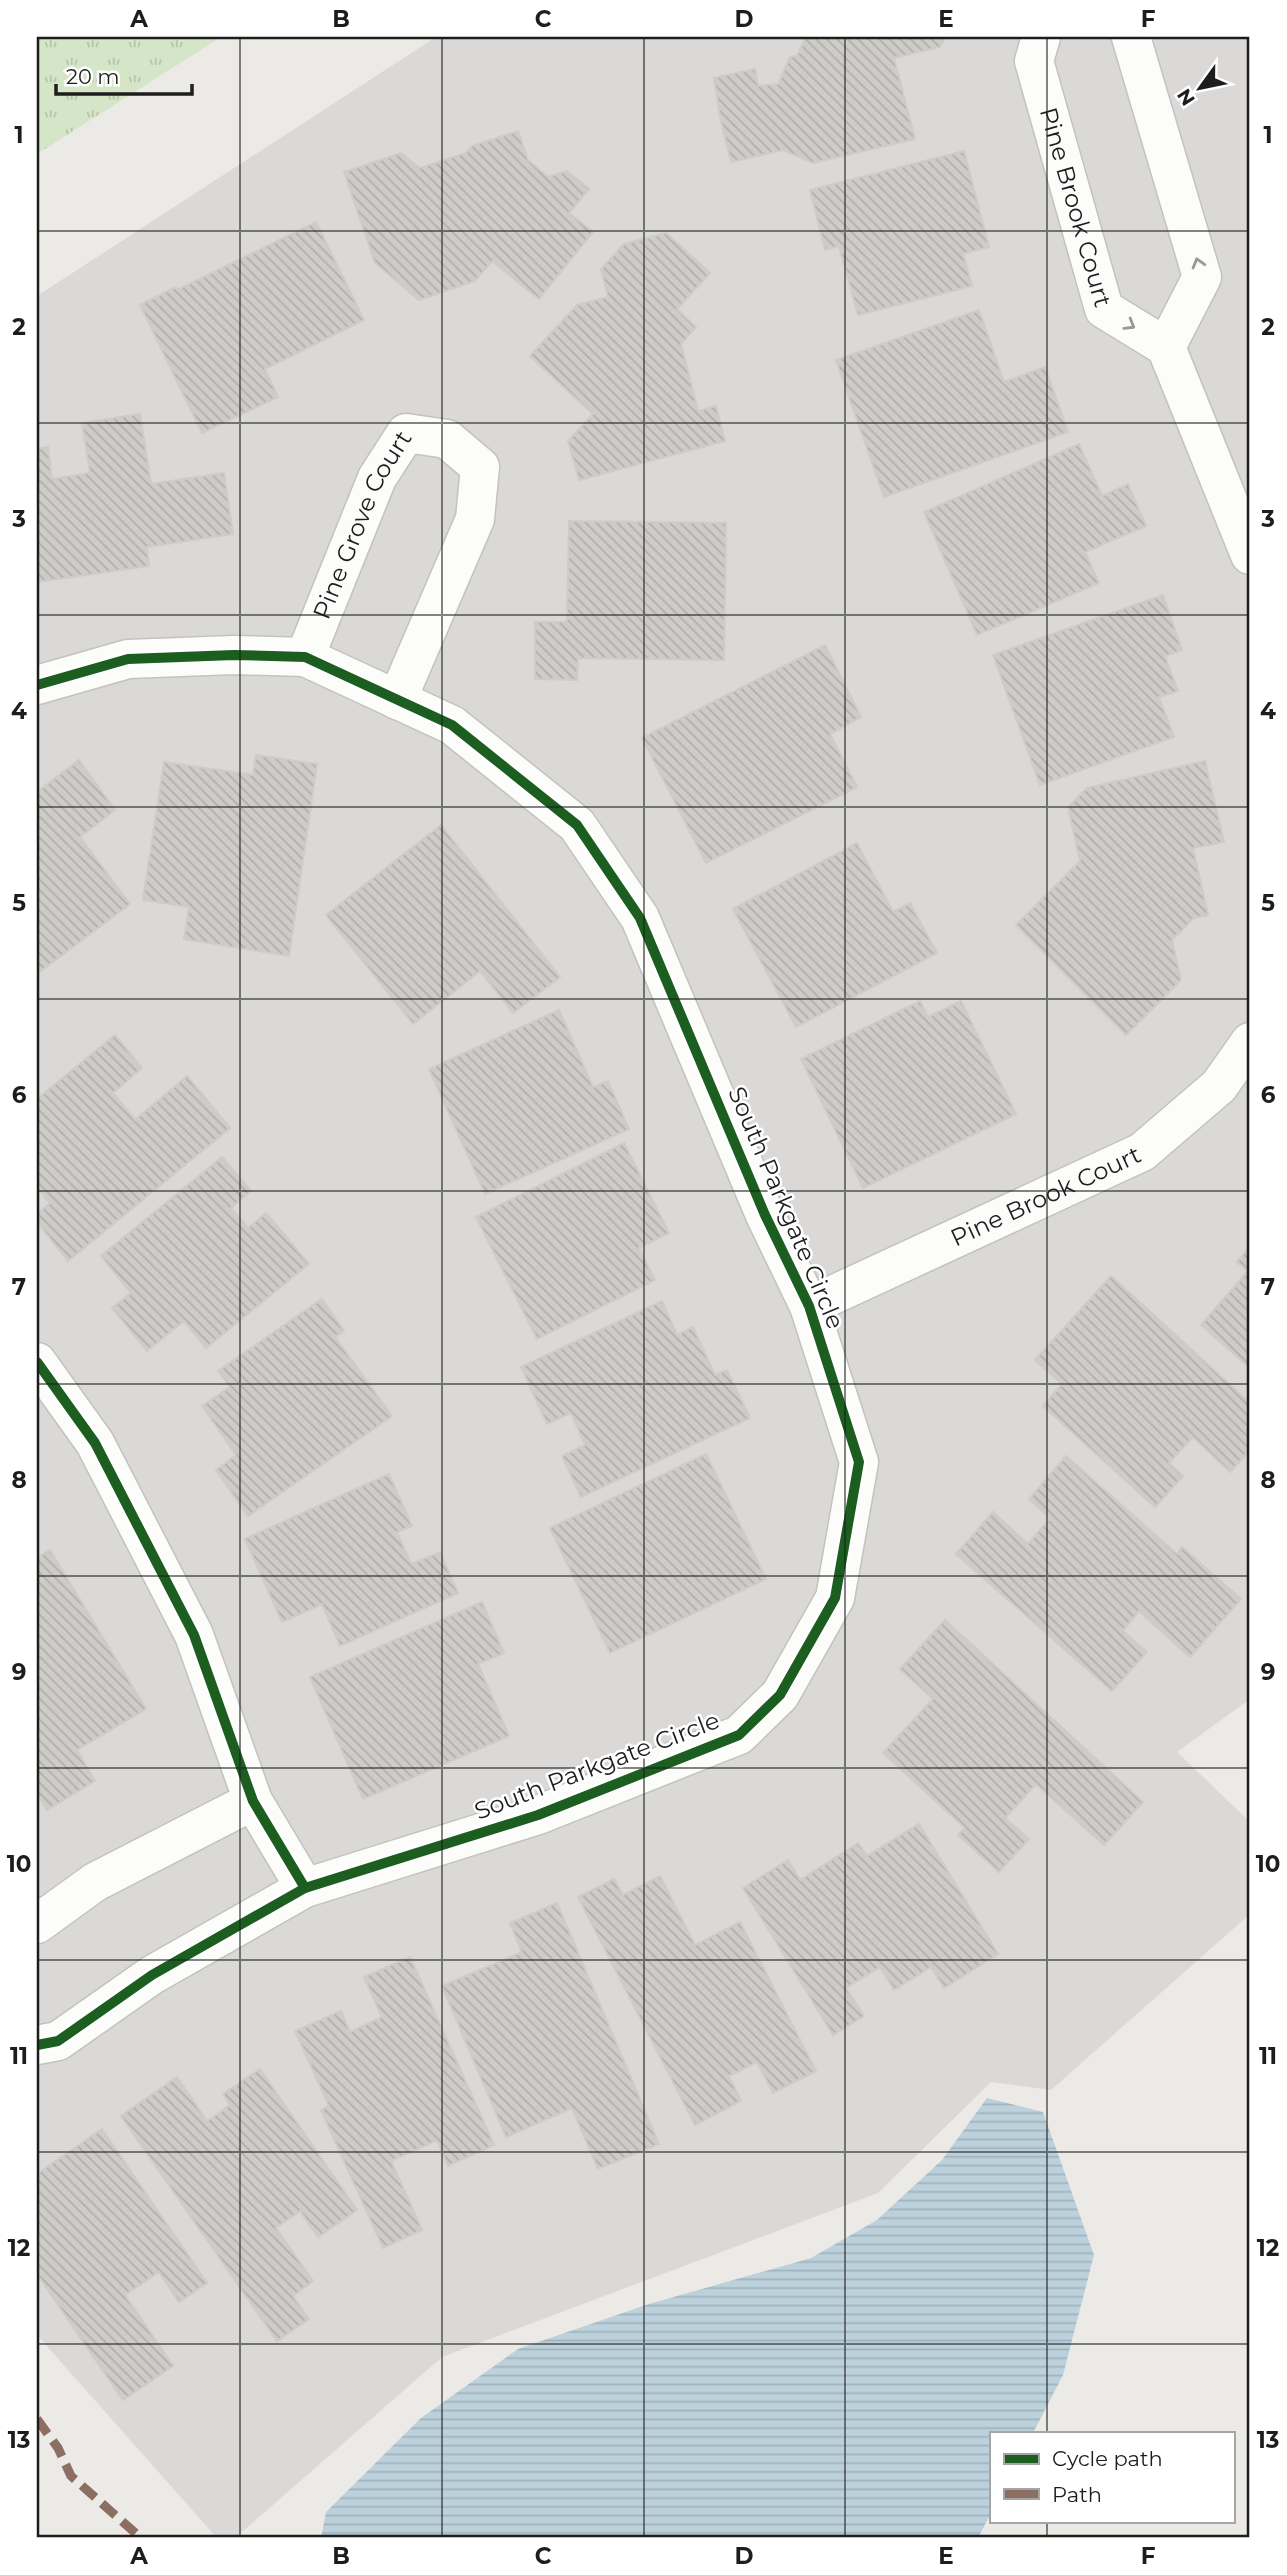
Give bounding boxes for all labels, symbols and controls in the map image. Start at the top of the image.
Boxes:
text: A [129,5,148,33]
text: B [332,5,350,33]
text: C [535,5,552,33]
text: D [735,5,754,33]
text: E [938,5,954,33]
text: F [1141,5,1156,33]
scale bar [56,52,192,96]
north arrow [1164,52,1234,122]
text: 20 m [66,64,120,89]
text: N [1172,84,1200,110]
street label: Pine Brook Court [1034,104,1118,311]
text: 1 [14,121,24,149]
text: 1 [1263,121,1273,149]
one-way arrow [1192,257,1206,269]
text: 2 [12,313,26,341]
text: 2 [1261,313,1275,341]
one-way arrow [1122,316,1135,329]
street label: Pine Grove Court [307,425,418,623]
text: 3 [11,505,26,533]
text: 3 [1260,505,1275,533]
text: 4 [11,697,27,725]
text: 4 [1260,697,1276,725]
text: 5 [12,889,26,917]
text: 5 [1261,889,1275,917]
text: 6 [12,1081,27,1109]
text: 6 [1261,1081,1276,1109]
street label: South Parkgate Circle [722,1082,851,1333]
street label: Pine Brook Court [946,1139,1146,1252]
text: 7 [12,1273,26,1301]
text: 7 [1261,1273,1275,1301]
text: 8 [11,1466,27,1494]
text: 8 [1260,1466,1276,1494]
text: 9 [12,1658,26,1686]
text: 9 [1261,1658,1275,1686]
street label: South Parkgate Circle [470,1705,724,1826]
text: 10 [7,1850,31,1878]
text: 10 [1256,1850,1280,1878]
text: 11 [10,2042,28,2070]
text: 11 [1259,2042,1277,2070]
text: 12 [8,2234,30,2262]
text: 12 [1257,2234,1279,2262]
text: 13 [8,2426,30,2454]
text: 13 [1257,2426,1279,2454]
legend [990,2432,1234,2522]
text: Cycle path [1052,2446,1163,2471]
text: Path [1052,2482,1102,2507]
text: A [129,2542,148,2570]
text: B [332,2542,350,2570]
text: C [535,2542,552,2570]
text: D [735,2542,754,2570]
text: E [938,2542,954,2570]
text: F [1141,2542,1156,2570]

